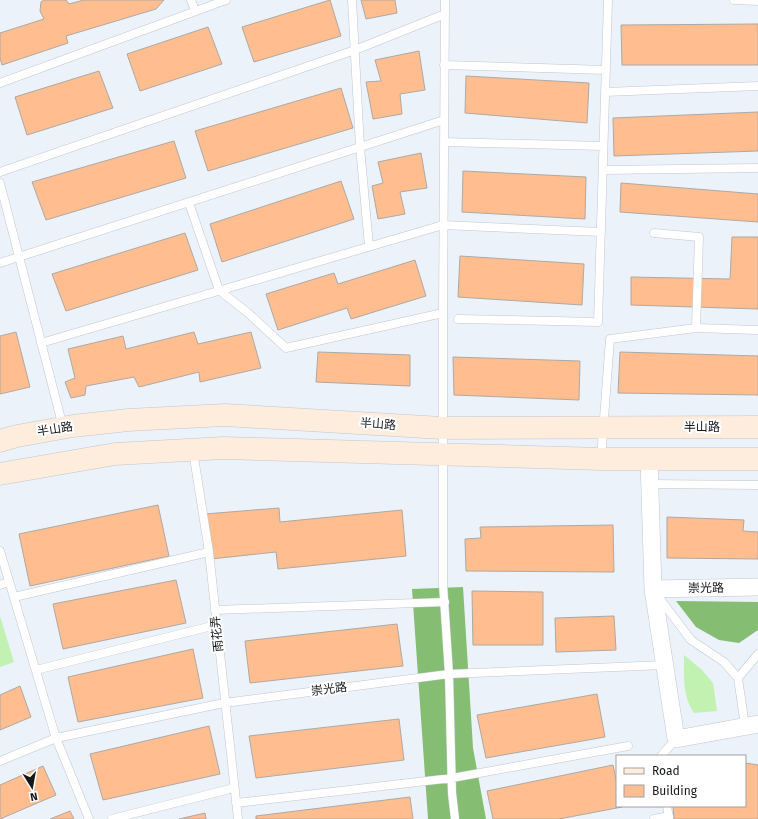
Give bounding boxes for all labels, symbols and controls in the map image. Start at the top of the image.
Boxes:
street label: 半山路 [360,416,396,432]
street label: 半山路 [36,419,74,439]
street label: 半山路 [684,420,720,434]
street label: 崇光路 [688,581,724,595]
street label: 雨花弄 [208,615,226,653]
street label: 崇光路 [310,680,348,698]
legend [616,755,746,807]
text: Road [652,764,680,778]
north arrow [12,767,52,807]
text: Building [652,784,698,798]
text: N [29,789,39,803]

